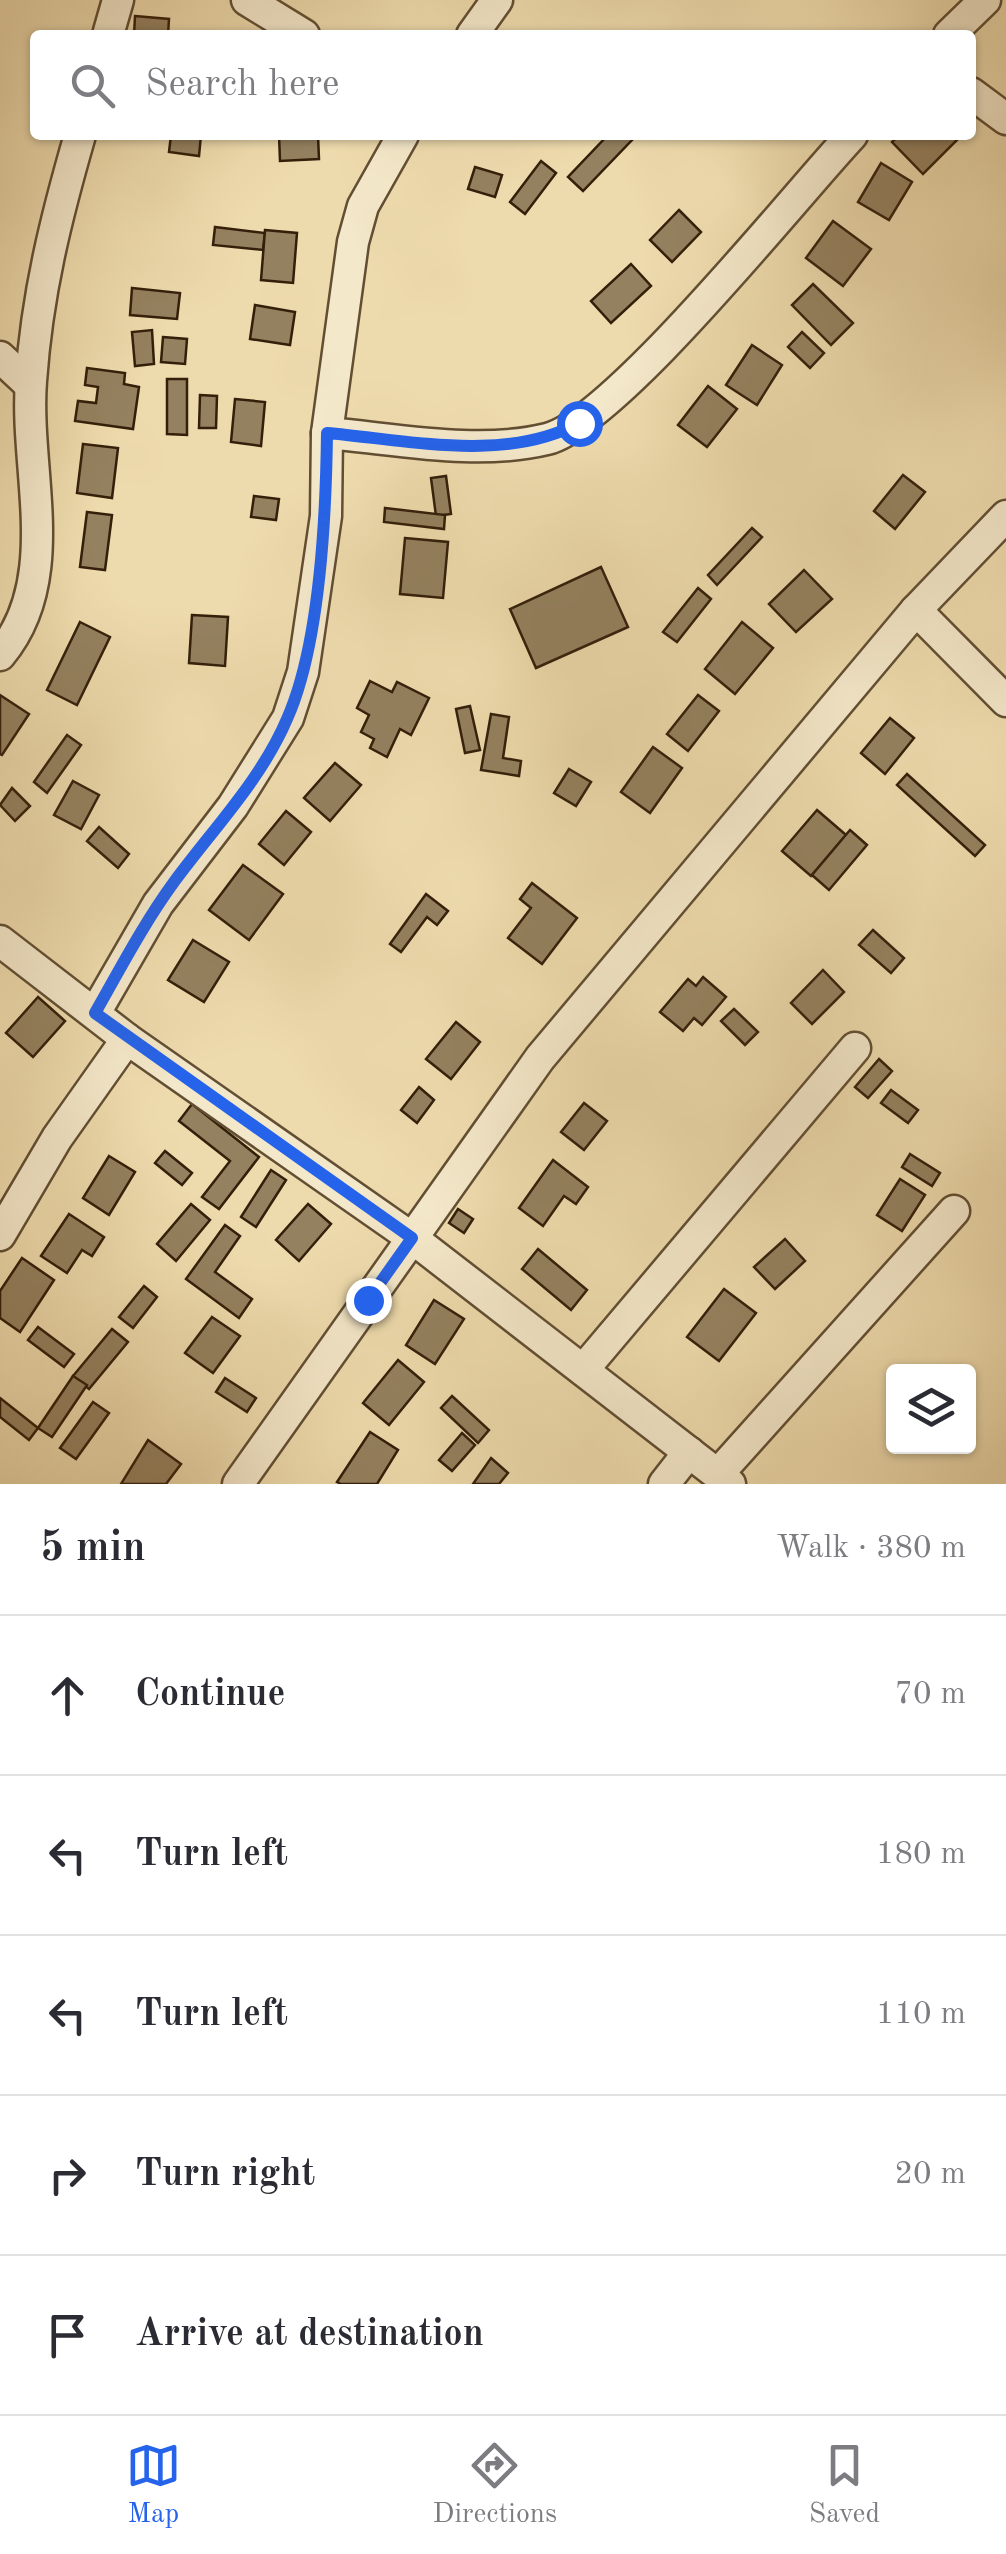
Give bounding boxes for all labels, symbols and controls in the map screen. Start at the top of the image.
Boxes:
search box [30,30,976,140]
icon: search [65,58,120,113]
text: Search here [145,66,340,104]
route start [557,401,603,447]
route end [346,1278,392,1324]
map controls [886,1364,976,1454]
button: layers [886,1364,976,1454]
text: 5 min [40,1528,146,1570]
text: Walk · 380 m [776,1533,966,1565]
icon: ahead [40,1668,95,1723]
text: Continue [135,1676,285,1714]
text: 70 m [895,1679,966,1711]
icon: left [40,1828,95,1883]
text: Turn left [135,1836,288,1874]
text: 180 m [876,1839,966,1871]
icon: left [40,1988,95,2043]
text: Turn left [135,1996,288,2034]
text: 110 m [876,1999,966,2031]
icon: right [40,2148,95,2203]
text: Turn right [135,2156,315,2194]
text: 20 m [895,2159,966,2191]
icon: arrive [40,2308,95,2363]
text: Arrive at destination [135,2316,484,2354]
tab: Map [126,2438,181,2533]
tab: Directions [433,2438,557,2533]
tab: Saved [809,2438,880,2533]

